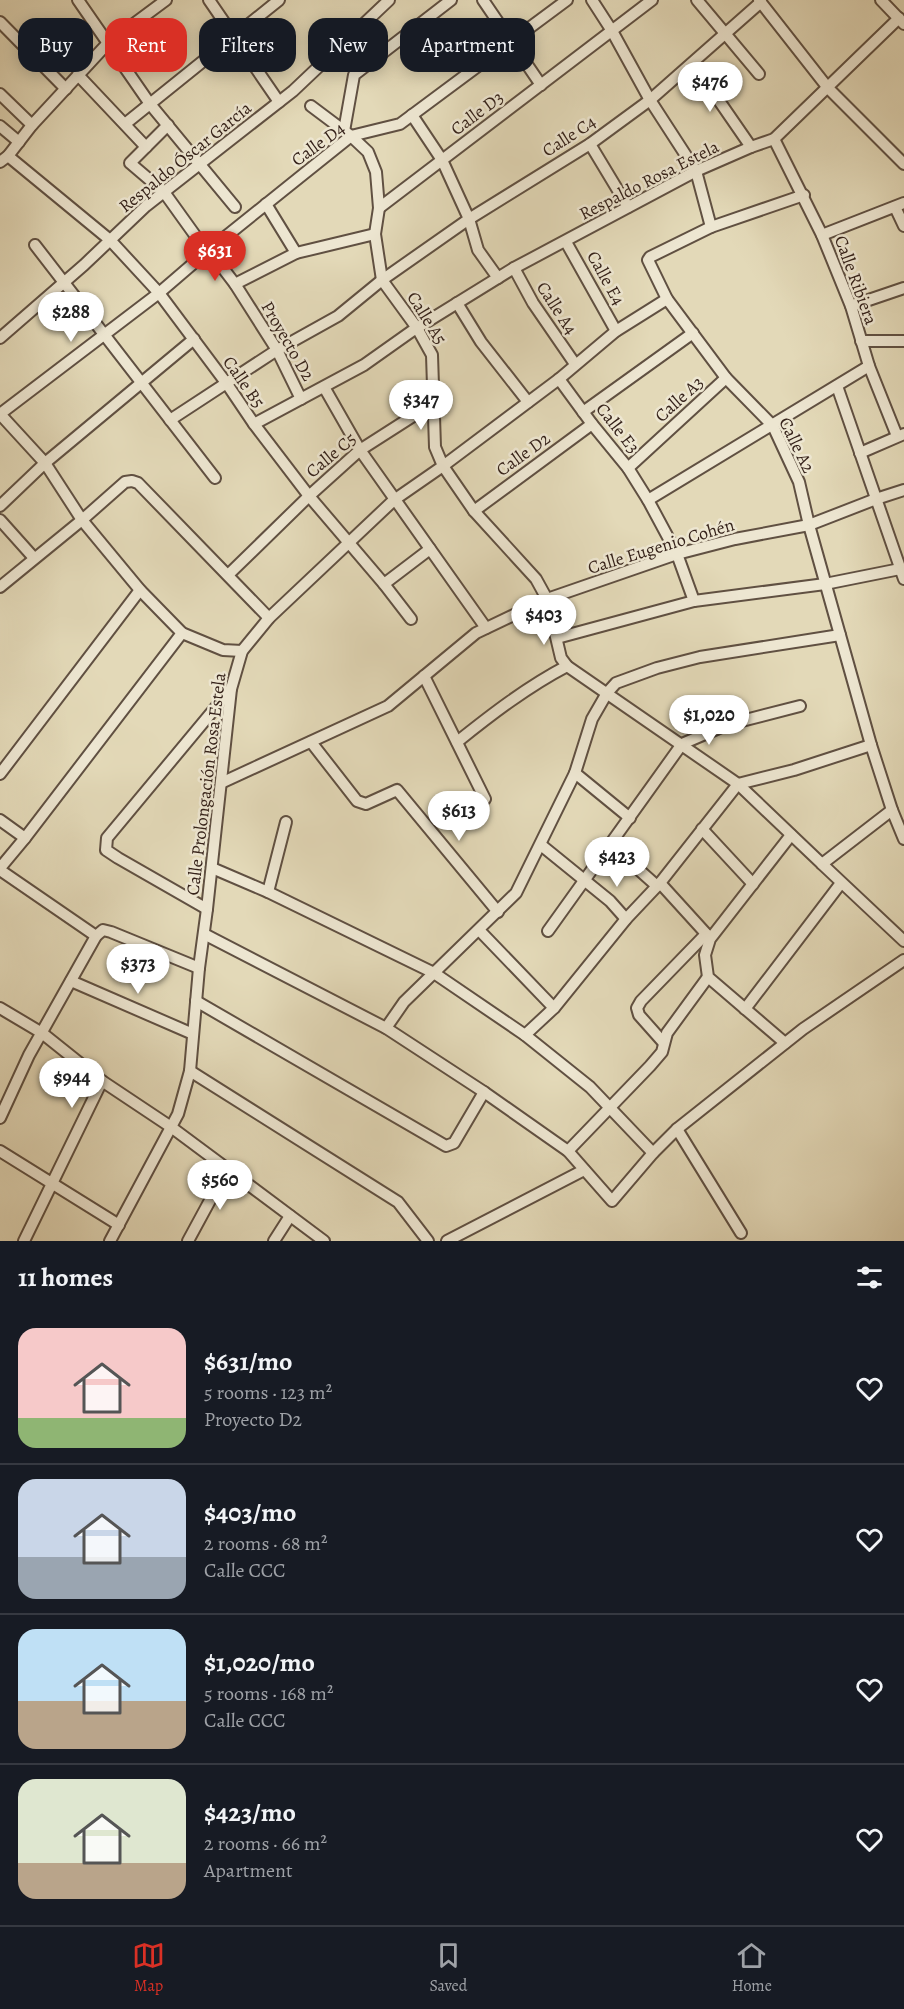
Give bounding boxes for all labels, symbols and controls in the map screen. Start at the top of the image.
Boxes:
chip: Buy [18,18,93,72]
chip: Rent [105,18,187,72]
chip: Filters [199,18,296,72]
chip: New [308,18,388,72]
chip: Apartment [400,18,535,72]
pin: $476 [674,62,746,113]
text: $476 [692,68,728,95]
street label: Calle D3 [446,85,508,141]
street label: Respaldo Óscar García [114,96,257,218]
street label: Calle C4 [538,110,600,162]
street label: Calle D4 [286,116,350,172]
street label: Respaldo Rosa Estela [575,134,723,226]
pin: $631 [179,231,251,282]
street label: Calle Ribiera [829,232,883,329]
text: $631 [198,237,232,264]
street label: Calle E4 [581,246,631,310]
street label: Calle A4 [531,277,583,339]
street label: Calle A5 [401,287,453,349]
pin: $288 [35,292,107,343]
street label: Proyecto D2 [256,297,321,386]
text: $288 [52,298,90,325]
street label: Calle B5 [217,351,271,413]
street label: Calle A3 [649,371,709,427]
pin: $347 [385,380,457,431]
text: $347 [403,386,439,413]
street label: Calle E3 [591,398,645,458]
street label: Calle A2 [773,413,821,477]
street label: Calle D2 [491,426,555,482]
street label: Calle C5 [301,427,361,483]
street label: Calle Eugenio Cohén [585,512,737,580]
pin: $403 [508,595,580,646]
text: $403 [525,601,563,628]
street label: Calle Prolongación Rosa Estela [180,671,232,897]
pin: $1,020 [660,695,758,746]
text: $1,020 [683,701,735,728]
pin: $613 [423,791,495,842]
text: $613 [442,797,476,824]
pin: $423 [581,837,653,888]
text: $423 [599,843,635,870]
pin: $373 [102,944,174,995]
text: $373 [120,950,156,977]
pin: $944 [36,1058,108,1109]
text: $944 [53,1064,91,1091]
pin: $560 [184,1160,256,1211]
text: $560 [201,1166,239,1193]
text: 11 homes [18,1260,113,1295]
icon: filters [853,1261,886,1294]
text: $631/mo [204,1344,293,1379]
icon: home [66,1352,138,1424]
icon: heart [853,1372,886,1405]
text: 5 rooms · 123 m² [204,1379,332,1406]
text: Proyecto D2 [204,1406,302,1433]
text: $403/mo [204,1495,296,1530]
icon: home [66,1503,138,1575]
icon: heart [853,1523,886,1556]
text: 2 rooms · 68 m² [204,1530,328,1557]
text: Calle CCC [204,1557,286,1584]
text: $1,020/mo [204,1645,315,1680]
icon: home [66,1653,138,1725]
icon: heart [853,1673,886,1706]
text: 5 rooms · 168 m² [204,1680,333,1707]
text: Calle CCC [204,1707,286,1734]
text: $423/mo [204,1795,296,1830]
icon: home [66,1803,138,1875]
icon: heart [853,1823,886,1856]
text: 2 rooms · 66 m² [204,1830,327,1857]
text: Apartment [204,1857,293,1884]
tab: Map [132,1939,165,1997]
tab: Saved [429,1939,467,1997]
tab: Home [732,1939,772,1997]

